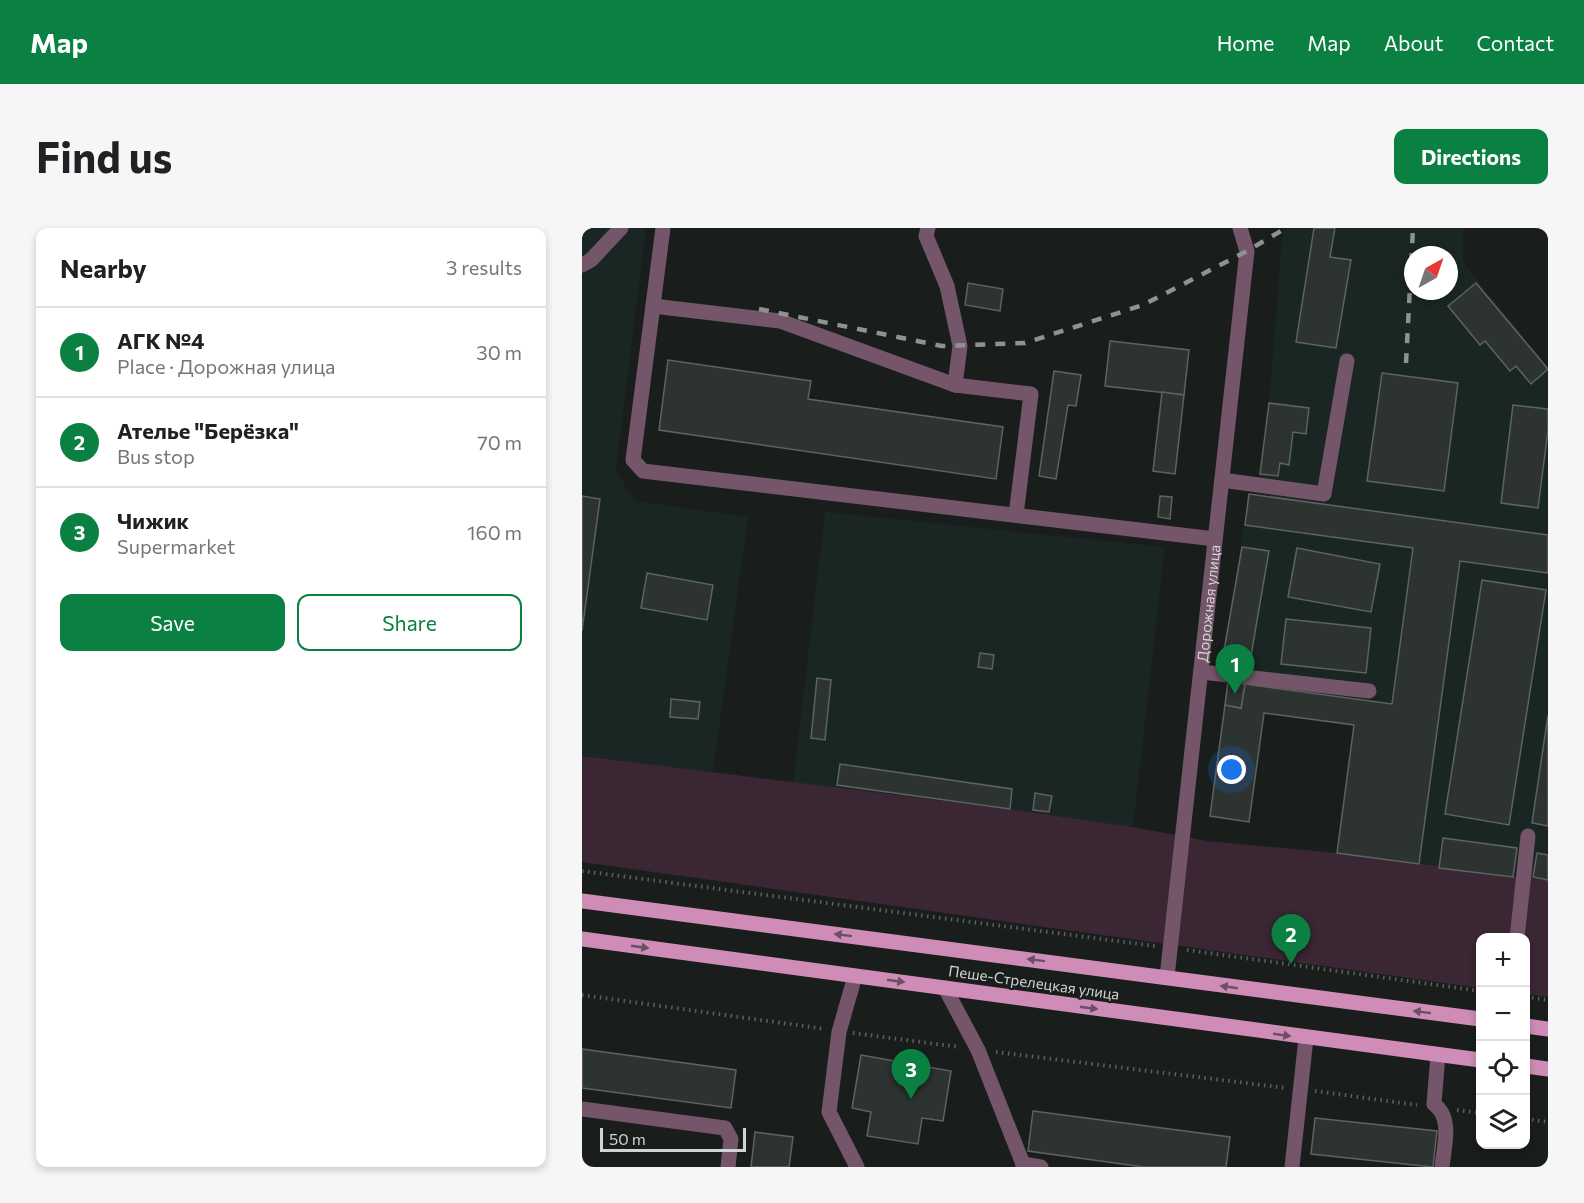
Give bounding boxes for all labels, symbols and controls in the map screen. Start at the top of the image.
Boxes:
text: Map [30,25,88,59]
text: Home [1217,30,1274,55]
text: Map [1307,30,1351,55]
text: About [1384,30,1443,55]
text: Contact [1476,30,1554,55]
button: Directions [1394,129,1548,184]
text: Find us [36,130,172,182]
north arrow [1404,246,1458,300]
text: Nearby [60,252,147,283]
text: 3 results [446,255,522,279]
text: АГК №4 [117,327,205,354]
text: 1 [75,340,84,364]
text: 30 m [476,340,522,364]
text: Place · Дорожная улица [117,354,335,378]
text: Ателье "Берёзка" [117,417,299,444]
text: 2 [74,430,85,454]
text: 70 m [477,430,522,454]
text: Bus stop [117,444,195,468]
text: Чижик [117,507,189,534]
text: 3 [74,520,85,544]
text: 160 m [467,520,522,544]
text: Supermarket [117,534,235,558]
street label: Дорожная улица [1193,544,1224,663]
button: Save [60,594,285,651]
button: Share [297,594,522,651]
pin: 1 [1216,644,1254,694]
your location [1217,755,1246,784]
pin: 2 [1272,914,1310,964]
one-way arrow [833,930,852,939]
map controls [1476,933,1530,1149]
button: + [1476,933,1530,987]
one-way arrow [631,942,650,952]
one-way arrow [1026,956,1045,965]
street label: Пеше-Стрелецкая улица [947,961,1121,1003]
one-way arrow [886,977,905,986]
one-way arrow [1220,982,1239,991]
button: − [1476,987,1530,1041]
one-way arrow [1079,1003,1098,1013]
one-way arrow [1413,1007,1432,1017]
one-way arrow [1273,1030,1292,1039]
button: locate [1476,1041,1530,1095]
pin: 3 [892,1050,930,1099]
button: layers [1476,1095,1530,1149]
scale bar [600,1125,746,1152]
text: 50 m [609,1129,646,1148]

